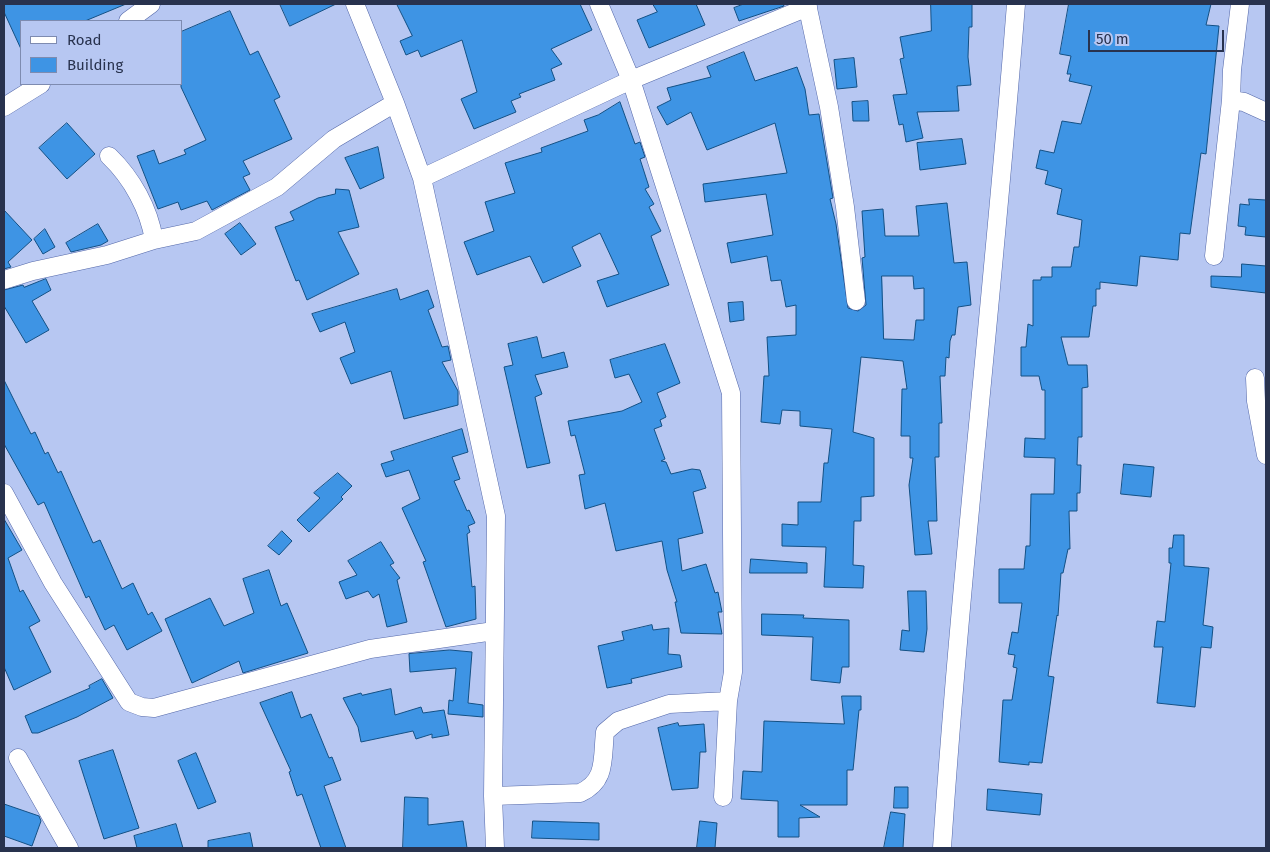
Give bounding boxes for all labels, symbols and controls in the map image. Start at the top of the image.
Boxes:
legend [20,20,182,85]
scale bar [1090,20,1226,52]
text: 50 m [1096,30,1129,48]
text: Road [67,31,102,49]
text: Building [67,56,123,74]

